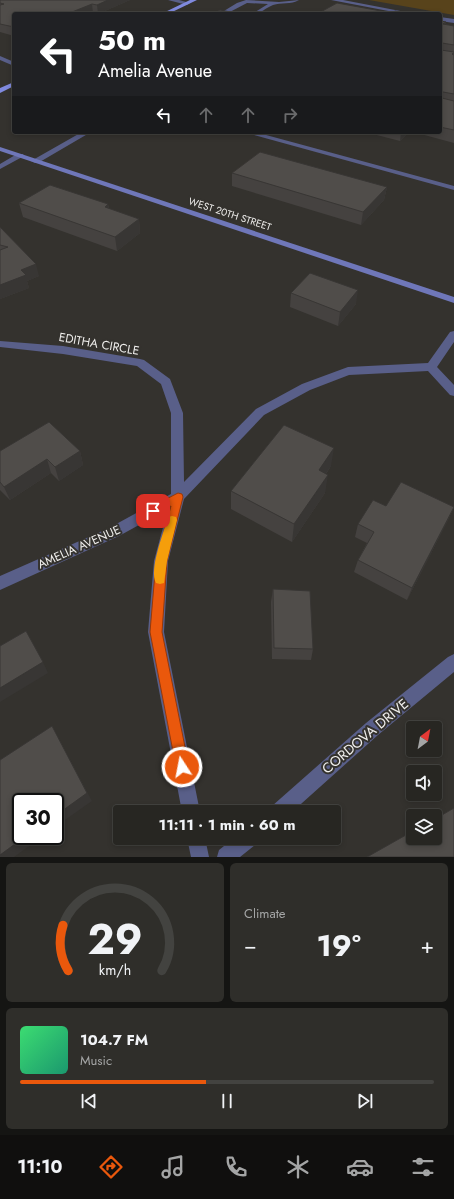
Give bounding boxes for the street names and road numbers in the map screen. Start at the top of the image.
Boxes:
street label: WEST 20TH STREET [187,194,274,235]
street label: EDITHA CIRCLE [57,328,141,360]
street label: AMELIA AVENUE [35,521,123,573]
street label: CORDOVA DRIVE [317,694,413,778]

